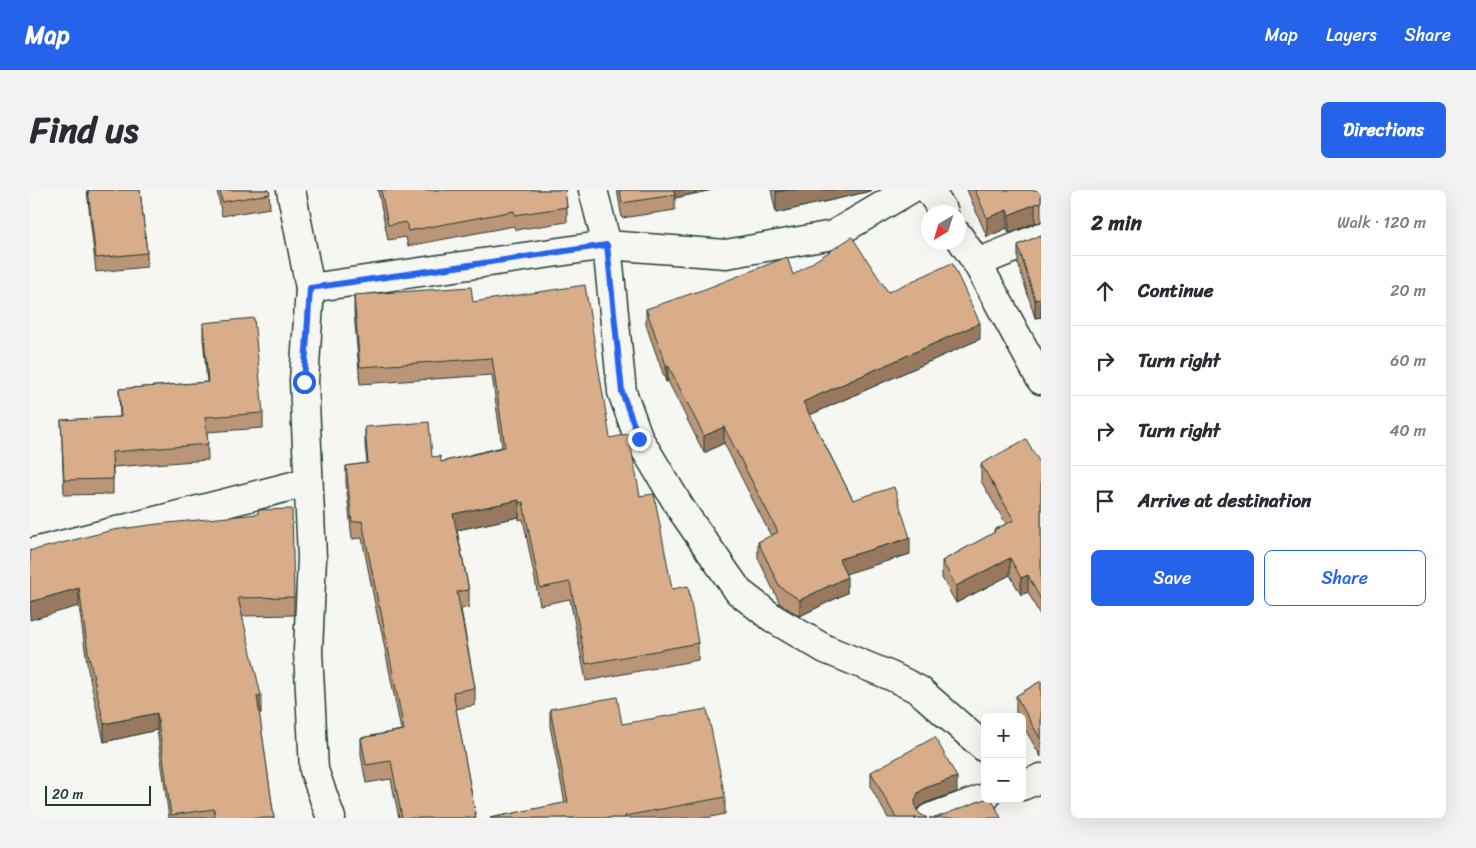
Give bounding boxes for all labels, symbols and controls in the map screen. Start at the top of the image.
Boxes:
text: Map [25,14,69,56]
text: Map [1265,19,1298,51]
text: Layers [1326,19,1377,51]
text: Share [1405,19,1451,51]
text: Find us [30,99,138,161]
button: Directions [1321,102,1446,158]
text: 2 min [1091,204,1142,242]
north arrow [921,205,966,250]
text: Walk · 120 m [1337,208,1426,237]
text: Continue [1138,274,1214,307]
text: 20 m [1390,276,1426,305]
icon: ahead [1091,277,1119,305]
text: Turn right [1138,344,1220,377]
text: 60 m [1390,346,1426,375]
icon: right [1091,347,1119,375]
route start [293,371,316,394]
text: Turn right [1138,414,1220,447]
text: 40 m [1389,416,1426,445]
icon: right [1091,417,1119,445]
route end [628,428,651,451]
text: Arrive at destination [1138,484,1311,517]
icon: arrive [1091,487,1119,515]
button: Save [1091,550,1254,606]
button: Share [1264,550,1426,606]
map controls [981,713,1026,803]
button: + [981,713,1026,758]
button: − [981,758,1026,803]
text: 20 m [52,782,83,807]
scale bar [45,783,151,806]

